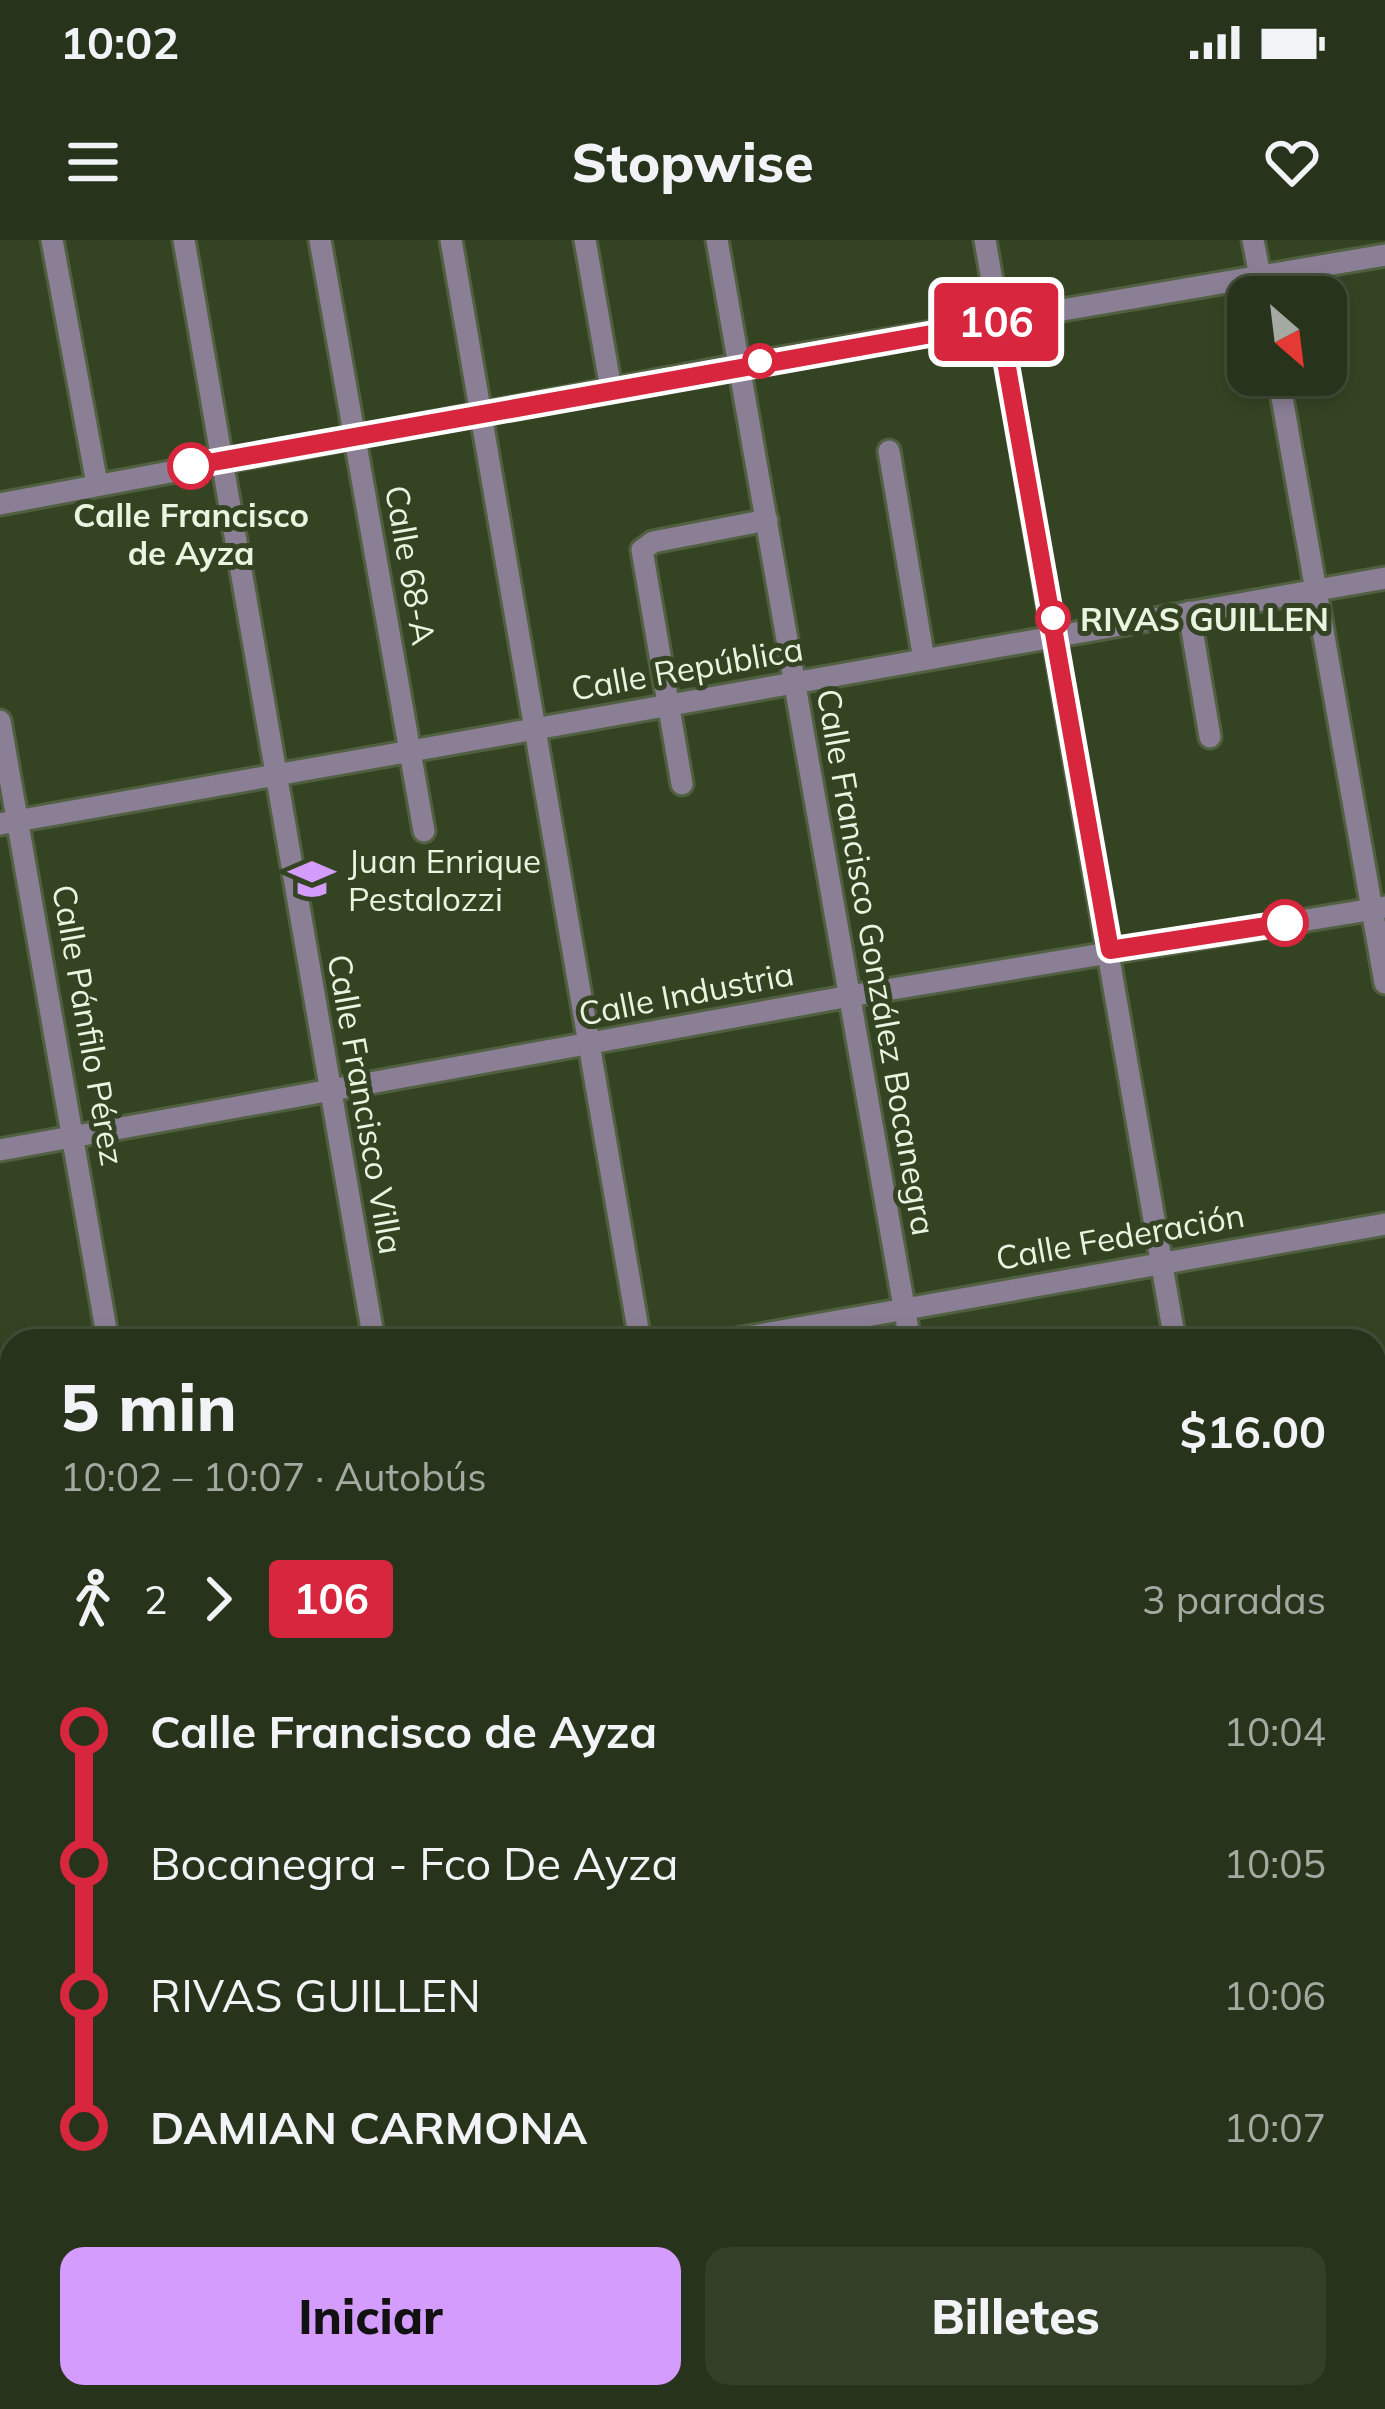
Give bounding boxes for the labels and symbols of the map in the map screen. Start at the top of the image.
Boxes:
north arrow [1227,276,1347,396]
line badge: 106 [927,283,1065,361]
unlabelled marker [744,345,776,377]
marker: Calle Francisco de Ayza [169,444,213,488]
street label: Calle 68-A [377,482,445,648]
place label: Calle Francisco de Ayza [73,494,309,573]
place label: RIVAS GUILLEN [1080,598,1329,639]
marker: RIVAS GUILLEN [1037,602,1069,634]
street label: Calle República [568,627,806,709]
street label: Calle Francisco González Bocanegra [809,686,945,1238]
place label: Juan Enrique Pestalozzi [348,840,541,919]
school or university icon: Juan Enrique Pestalozzi [287,854,337,904]
street label: Calle Pánfilo Pérez [44,881,134,1169]
unlabelled marker [1263,901,1307,945]
street label: Calle Francisco Villa [319,951,413,1257]
street label: Calle Industria [575,952,797,1034]
street label: Calle Federación [992,1194,1248,1278]

